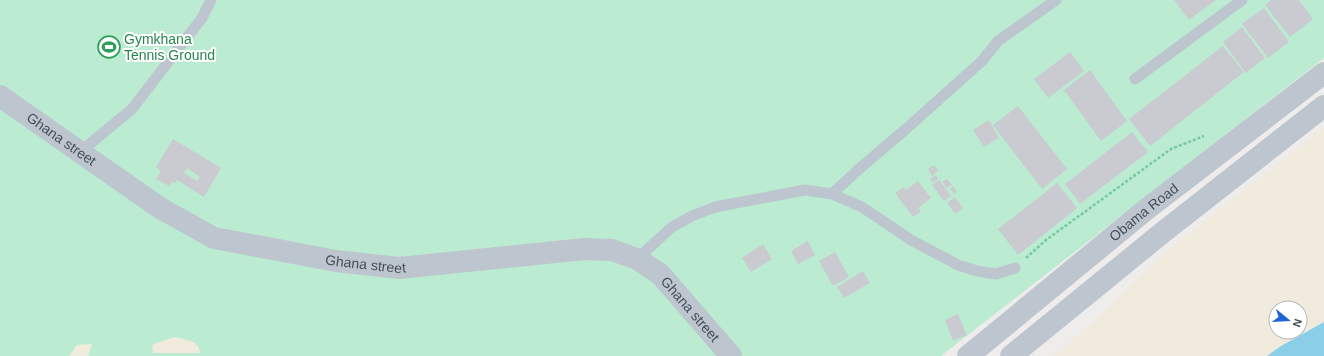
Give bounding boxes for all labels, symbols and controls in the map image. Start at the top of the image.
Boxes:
place label: Gymkhana Tennis Ground [124,31,215,63]
sports icon: Gymkhana Tennis Ground [96,34,122,60]
street label: Ghana street [24,109,99,169]
street label: Obama Road [1106,180,1181,244]
street label: Ghana street [324,251,407,276]
street label: Ghana street [658,273,723,345]
north arrow [1268,300,1308,340]
text: N [1291,317,1304,329]

